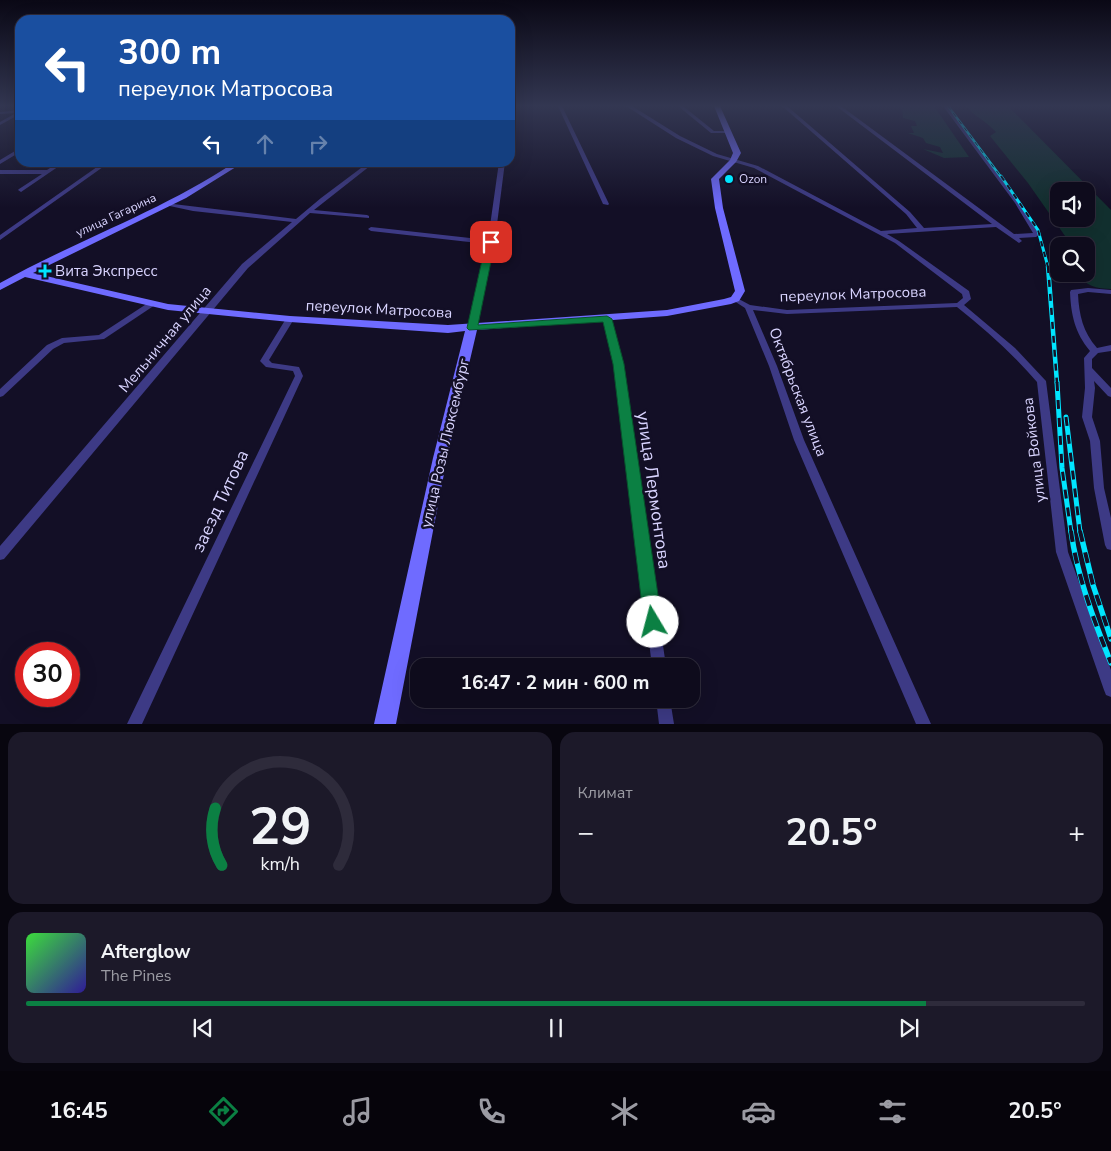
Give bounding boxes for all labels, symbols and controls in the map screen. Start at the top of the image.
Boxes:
text: 300 m [118,29,221,76]
icon: left [35,35,100,100]
text: переулок Матросова [118,74,333,104]
icon: left [198,130,226,158]
icon: ahead [251,130,279,158]
icon: right [304,130,332,158]
place label: Ozon [739,171,767,187]
marker: Ozon [723,173,735,185]
map controls [1050,182,1095,282]
button: sound [1050,182,1095,227]
street label: улица Гагарина [73,189,159,241]
pin [470,221,512,263]
icon: arrive [477,228,505,256]
button: search [1050,237,1095,282]
place label: Вита Экспресс [55,261,158,281]
marker: Вита Экспресс [39,265,51,277]
street label: Мельничная улица [114,281,216,397]
street label: переулок Матросова [779,281,927,307]
street label: переулок Матросова [305,295,453,323]
street label: Октябрьская улица [764,325,832,459]
street label: улица Розы Люксембург [416,356,474,530]
street label: улица Войкова [1018,396,1050,504]
street label: улица Лермонтова [631,410,677,570]
street label: заезд Титова [186,446,254,556]
position arrow [626,595,678,647]
speed limit sign: 30 [15,642,80,707]
text: 16:47 · 2 мин · 600 m [461,670,649,696]
text: Климат [578,782,633,804]
text: 29 [249,791,311,862]
text: 20.5° [785,807,877,858]
text: − [578,814,594,852]
text: + [1068,814,1085,852]
text: km/h [260,852,299,876]
text: Afterglow [101,939,191,965]
text: The Pines [101,965,171,987]
icon: previous [189,1014,217,1042]
icon: pause [542,1014,570,1042]
icon: next [895,1014,923,1042]
icon: directions [206,1094,241,1129]
icon: music [340,1094,375,1129]
icon: phone [474,1094,509,1129]
icon: climate [607,1094,642,1129]
icon: car [741,1094,776,1129]
icon: filters [875,1094,910,1129]
text: 16:45 [49,1096,108,1126]
text: 20.5° [1008,1096,1062,1126]

